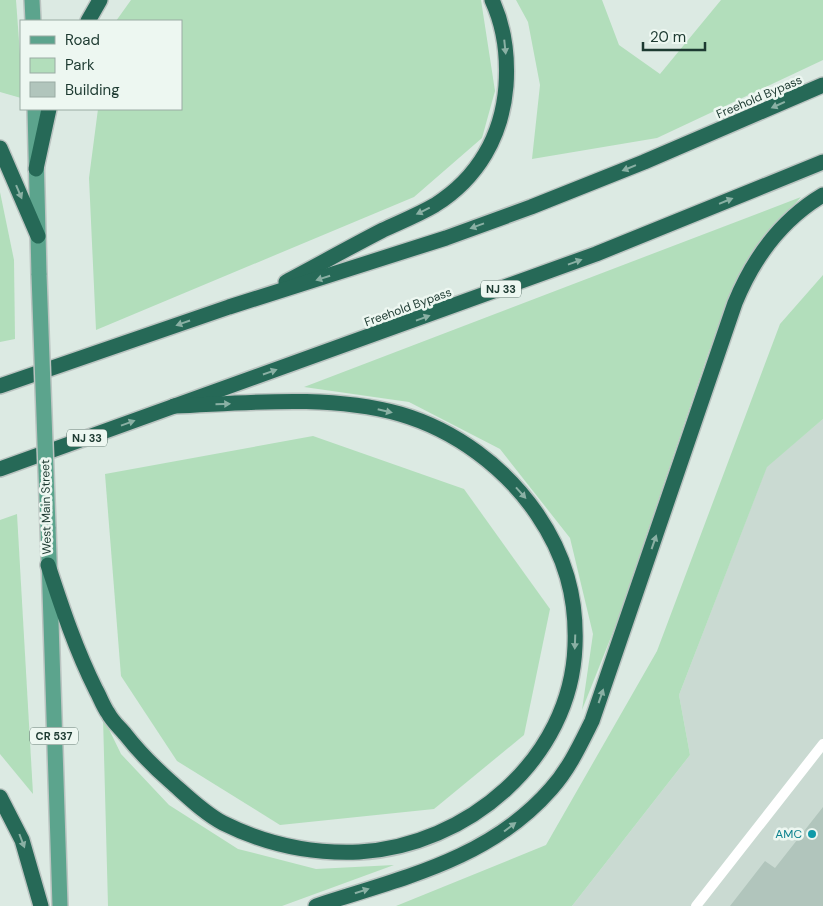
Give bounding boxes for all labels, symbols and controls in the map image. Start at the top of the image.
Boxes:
legend [20,20,182,110]
scale bar [643,20,706,52]
text: 20 m [650,27,686,47]
text: Road [65,30,100,50]
one-way arrow [501,39,509,55]
text: Park [65,55,95,75]
street label: Freehold Bypass [714,72,804,122]
text: Building [65,80,120,100]
one-way arrow [771,101,785,109]
one-way arrow [621,164,636,172]
one-way arrow [16,185,24,199]
one-way arrow [719,197,733,205]
one-way arrow [416,207,430,215]
one-way arrow [469,222,484,230]
one-way arrow [568,258,583,265]
one-way arrow [315,274,330,282]
road number: NJ 33 [481,280,521,298]
street label: Freehold Bypass [362,284,454,330]
one-way arrow [416,314,431,322]
one-way arrow [175,319,190,327]
one-way arrow [263,368,278,376]
one-way arrow [215,400,231,408]
one-way arrow [377,407,392,415]
one-way arrow [121,419,136,427]
road number: NJ 33 [67,429,107,446]
street label: West Main Street [37,459,55,555]
one-way arrow [515,487,527,499]
one-way arrow [650,534,658,549]
one-way arrow [571,635,579,651]
one-way arrow [598,688,605,703]
road number: CR 537 [30,728,78,744]
one-way arrow [503,821,516,832]
place label: AMC [775,826,802,842]
marker: AMC [806,828,818,840]
one-way arrow [18,834,26,849]
one-way arrow [355,887,370,895]

